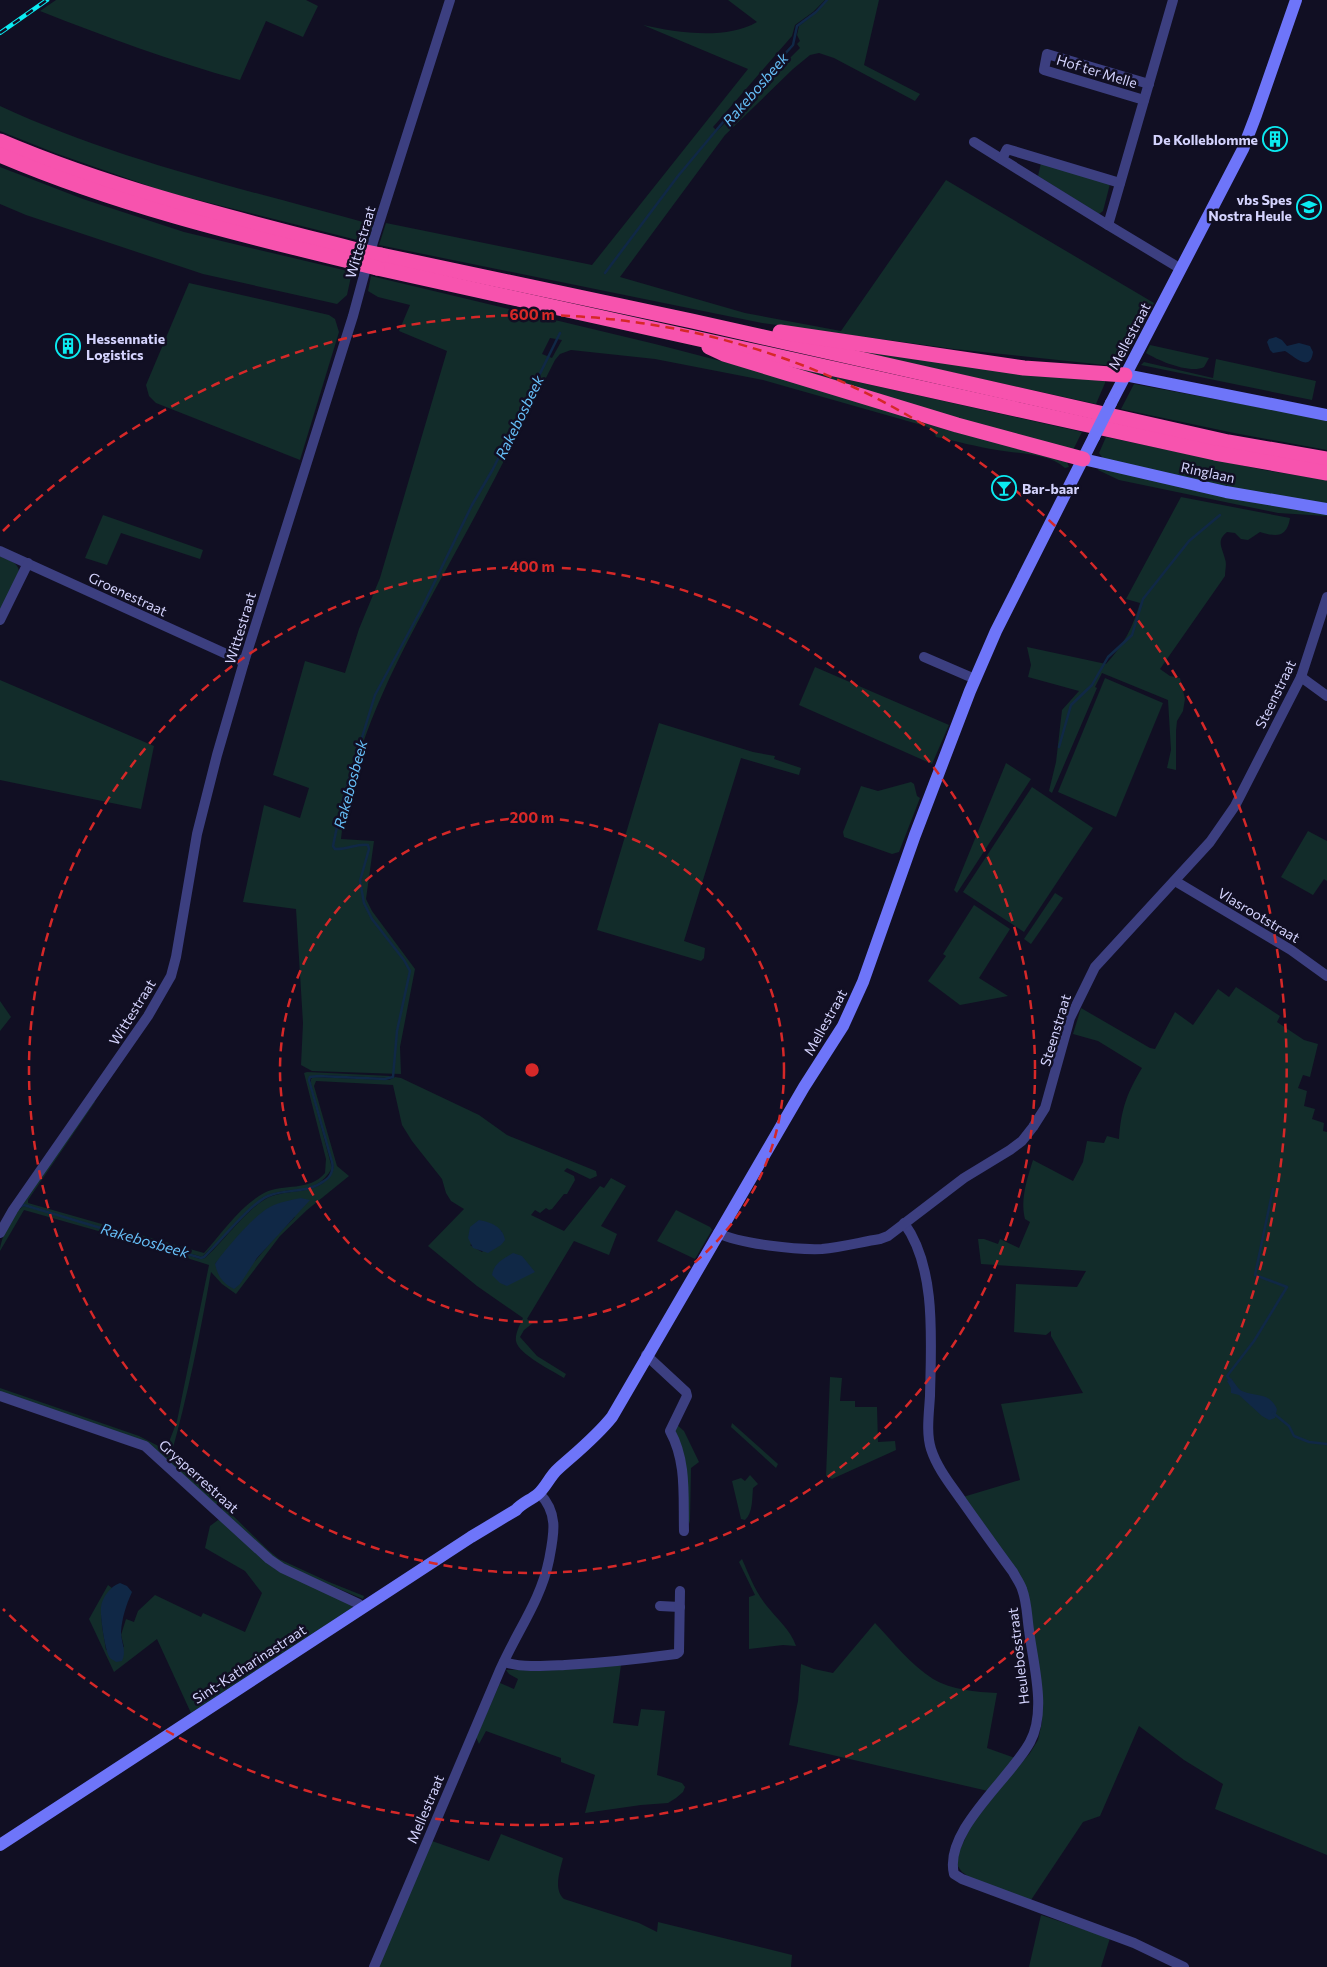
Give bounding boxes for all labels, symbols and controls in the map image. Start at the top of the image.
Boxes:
water label: Rakebosbeek [718,48,792,129]
street label: Hof ter Melle [1055,51,1139,91]
building icon: De Kolleblomme [1262,126,1288,152]
place label: De Kolleblomme [1153,131,1258,148]
place label: vbs Spes Nostra Heule [1208,191,1292,224]
school or university icon: vbs Spes Nostra Heule [1296,194,1322,220]
street label: Wittestraat [342,204,379,280]
street label: Mellestraat [1104,299,1154,372]
text: 600 m [509,305,555,323]
place label: Hessennatie Logistics [86,330,165,363]
building icon: Hessennatie Logistics [55,333,81,359]
water label: Rakebosbeek [491,371,547,462]
street label: Ringlaan [1179,458,1237,486]
bar icon: Bar-baar [991,475,1017,501]
place label: Bar-baar [1022,480,1079,497]
text: 400 m [509,557,555,575]
street label: Groenestraat [86,568,170,620]
street label: Wittestraat [221,590,259,666]
street label: Steenstraat [1251,657,1299,731]
water label: Rakebosbeek [330,737,371,830]
text: 200 m [510,808,554,826]
street label: Vlasrootstraat [1215,884,1303,946]
street label: Wittestraat [105,976,159,1048]
street label: Mellestraat [800,986,850,1058]
street label: Steenstraat [1036,992,1074,1068]
centre of rings [523,1061,541,1079]
water label: Rakebosbeek [99,1219,192,1261]
street label: Grysperrestraat [156,1436,243,1516]
street label: Heulebosstraat [1004,1606,1032,1705]
street label: Sint-Katharinastraat [189,1621,309,1707]
street label: Mellestraat [403,1772,447,1846]

